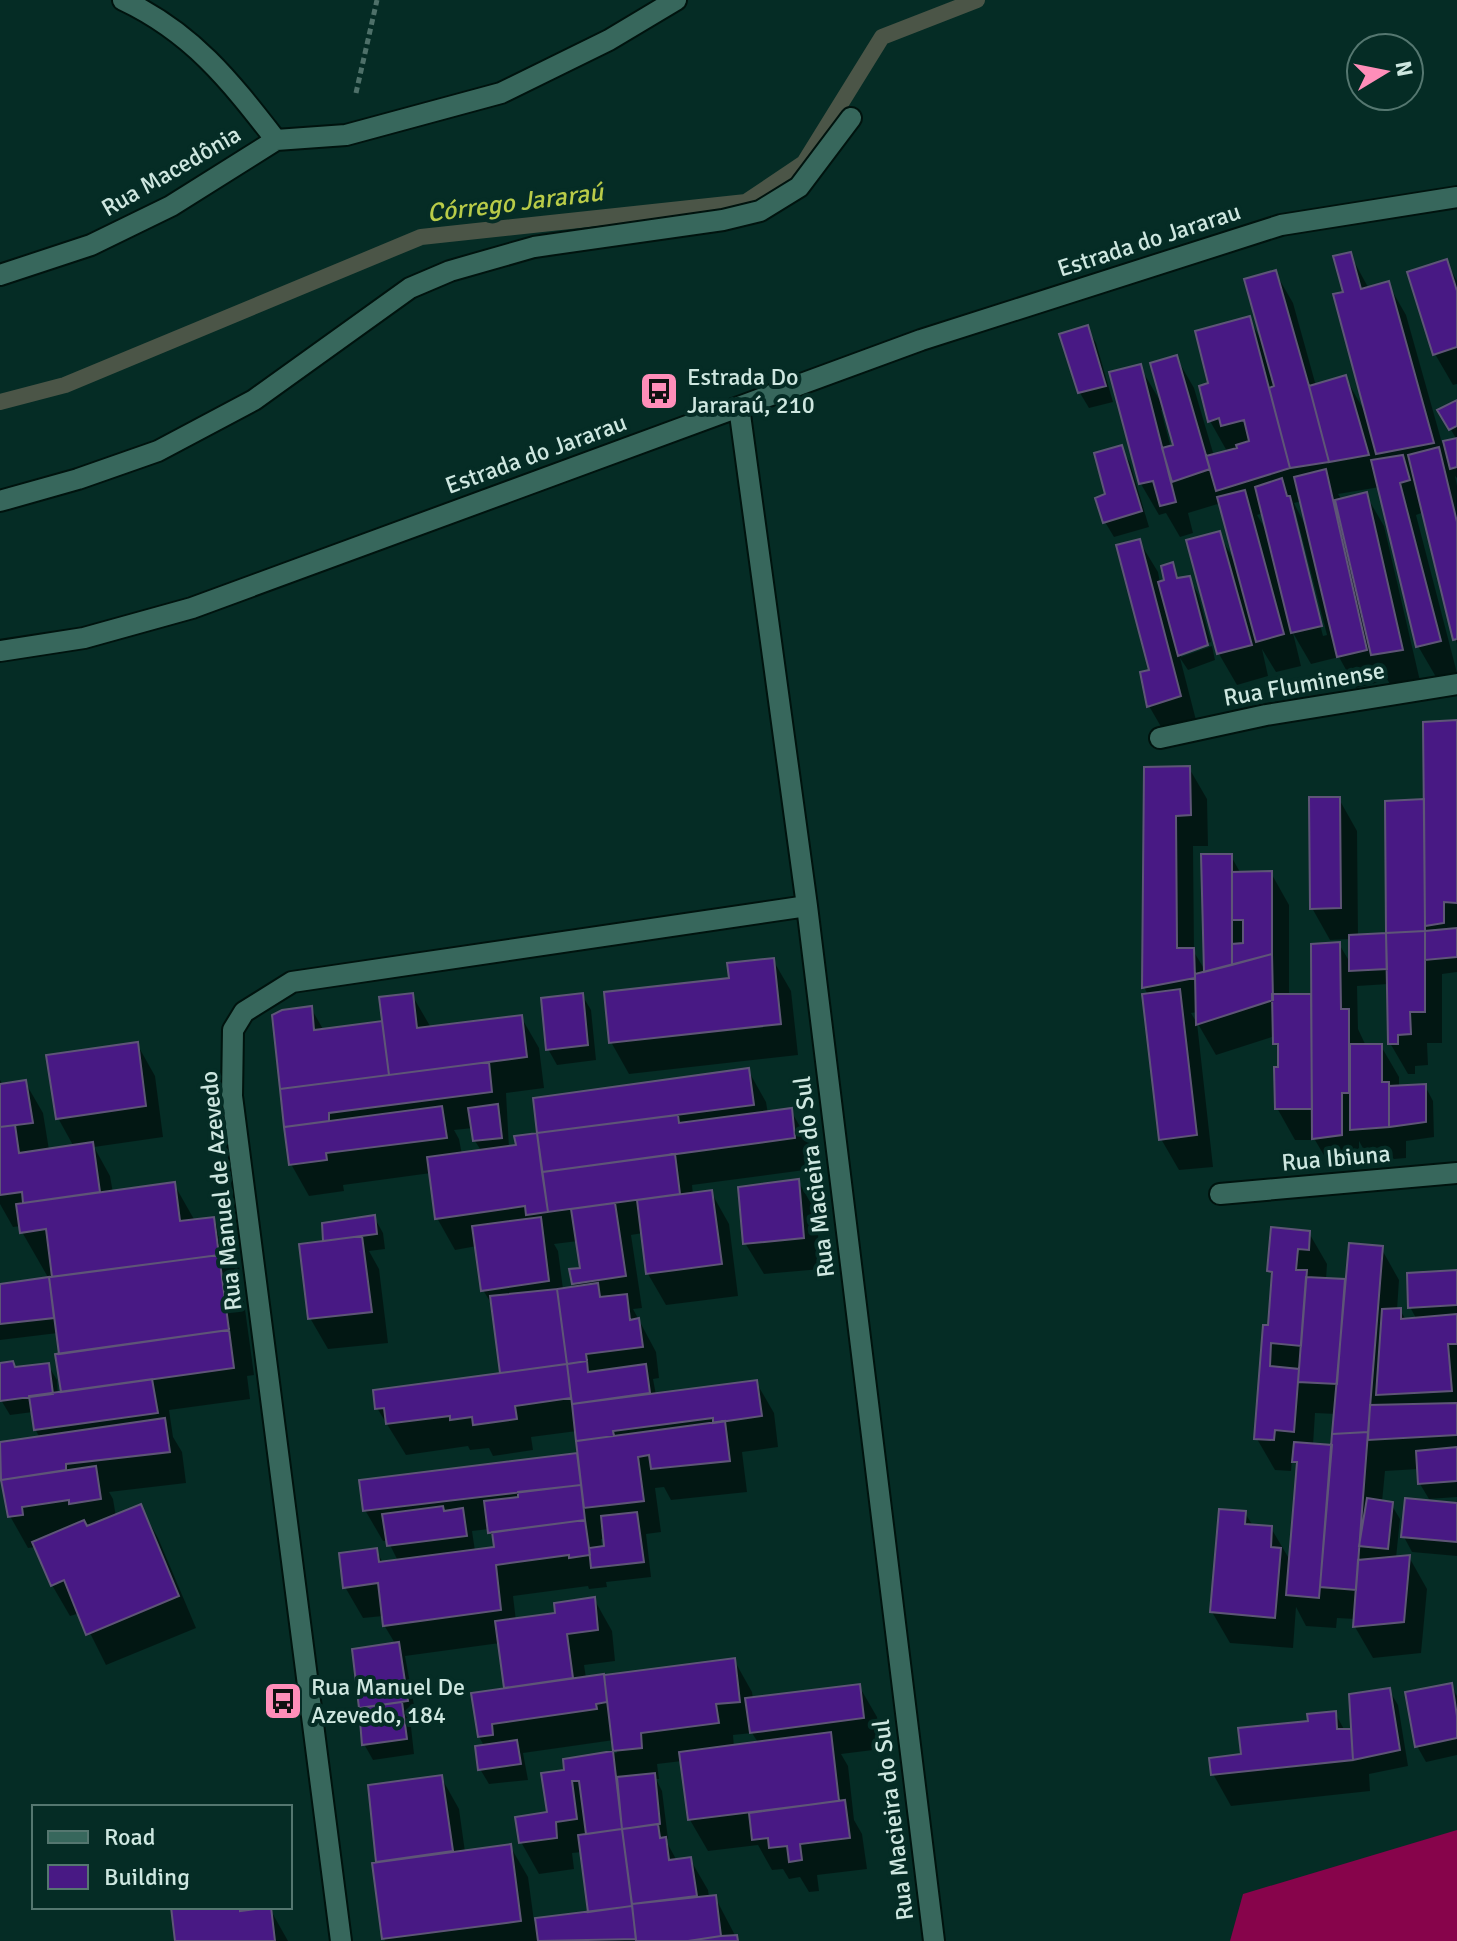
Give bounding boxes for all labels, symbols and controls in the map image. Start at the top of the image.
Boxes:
north arrow [1345,32,1425,112]
text: N [1390,59,1419,78]
street label: Rua Macedônia [96,119,246,223]
water label: Córrego Jararaú [425,176,607,230]
street label: Estrada do Jararau [1054,196,1244,284]
place label: Estrada Do Jararaú, 210 [687,362,815,420]
bus stop icon: Estrada Do Jararaú, 210 [638,370,680,412]
street label: Estrada do Jararau [441,407,631,501]
street label: Rua Fluminense [1221,655,1387,713]
street label: Rua Manuel de Azevedo [193,1070,249,1312]
street label: Rua Macieira do Sul [787,1075,841,1279]
street label: Rua Ibiuna [1280,1138,1392,1178]
place label: Rua Manuel De Azevedo, 184 [311,1672,465,1730]
bus stop icon: Rua Manuel De Azevedo, 184 [262,1680,304,1722]
street label: Rua Macieira do Sul [866,1718,920,1922]
legend [32,1805,292,1909]
text: Road [104,1822,155,1852]
text: Building [104,1862,190,1892]

